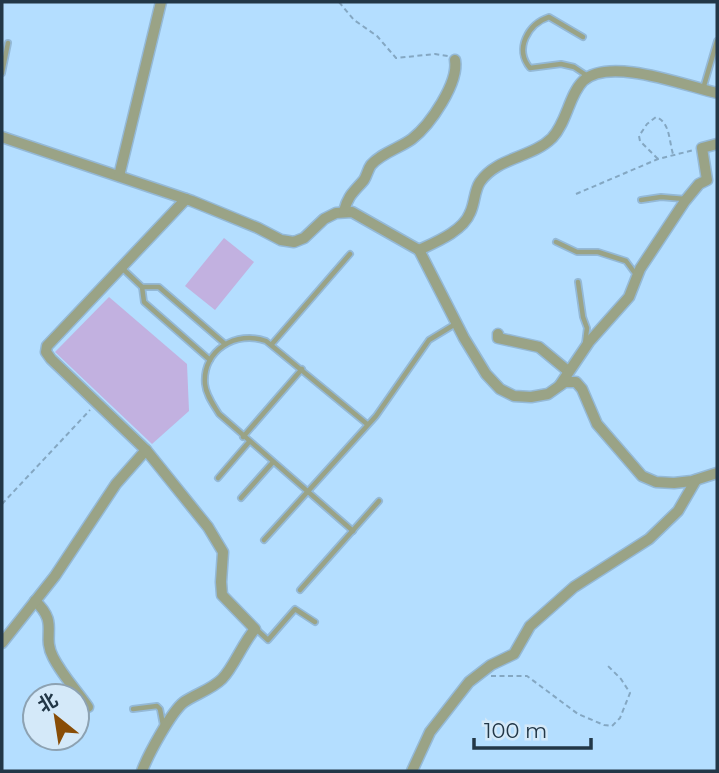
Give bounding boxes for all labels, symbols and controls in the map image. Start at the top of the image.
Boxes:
north arrow [21,682,91,752]
text: 北 [34,688,62,717]
scale bar [474,706,591,750]
text: 100 m [484,718,547,743]

